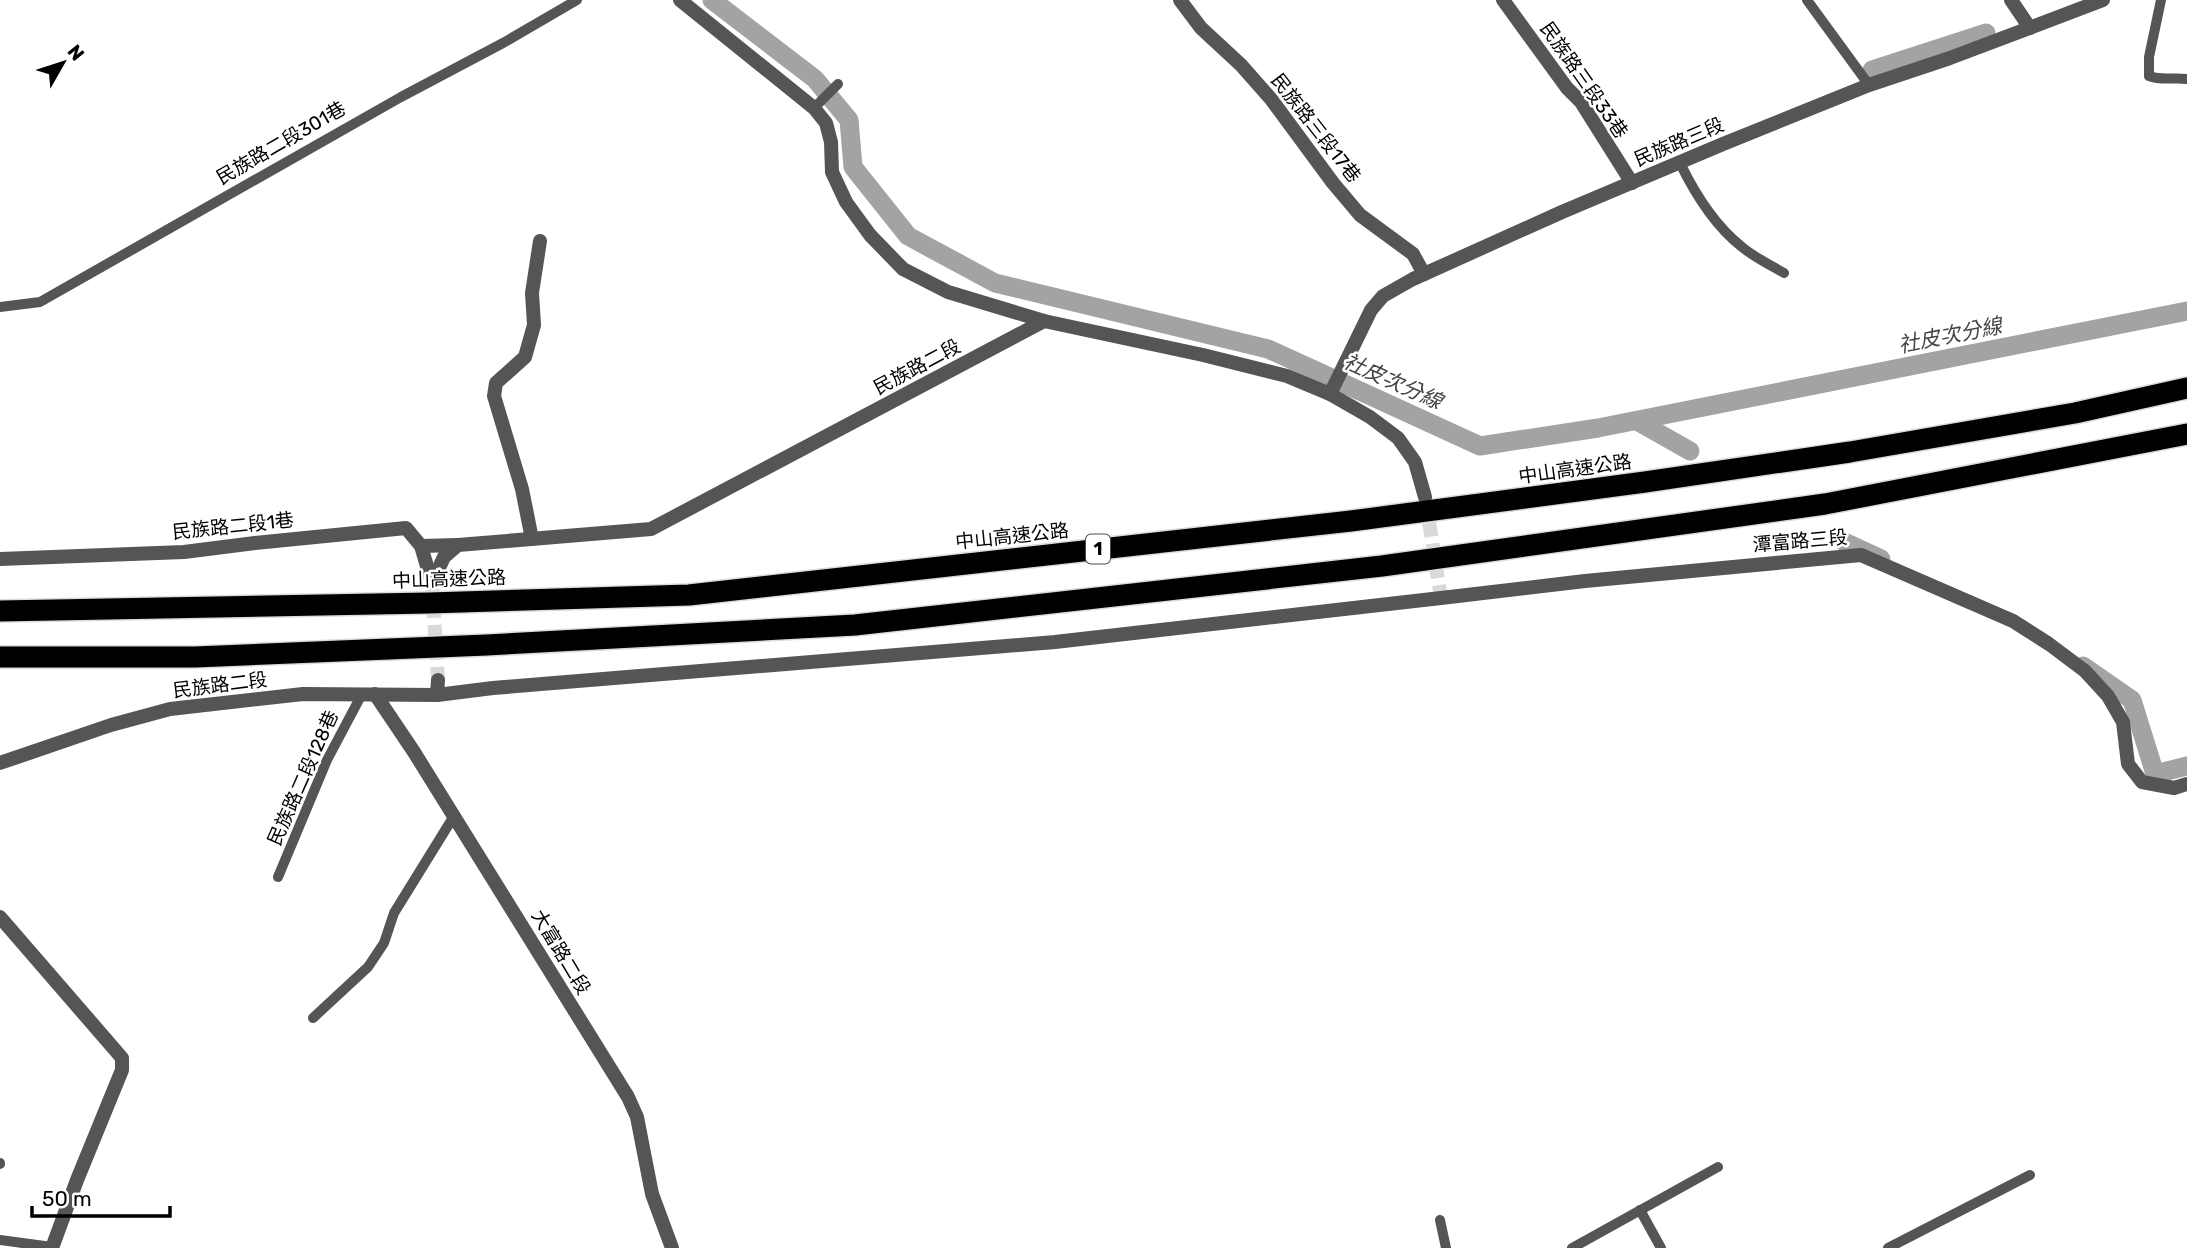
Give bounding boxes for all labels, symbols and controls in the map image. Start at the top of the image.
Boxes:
street label: 民族路三段33巷 [1535,17,1633,143]
north arrow [28,28,98,98]
text: N [63,40,89,65]
street label: 民族路三段17巷 [1266,69,1366,187]
street label: 民族路二段301巷 [212,97,350,189]
street label: 民族路三段 [1631,113,1727,171]
water label: 社皮次分線 [1896,312,2006,357]
street label: 民族路二段 [870,335,964,399]
water label: 社皮次分線 [1340,348,1448,415]
street label: 中山高速公路 [1517,450,1633,488]
street label: 民族路二段1巷 [171,508,295,544]
street label: 中山高速公路 [954,519,1070,553]
street label: 潭富路三段 [1752,525,1848,557]
road number: 1 [1086,534,1110,564]
street label: 中山高速公路 [392,566,506,592]
street label: 民族路二段 [171,668,269,702]
street label: 民族路二段128巷 [263,707,343,849]
street label: 大富路二段 [527,905,595,999]
scale bar [32,1174,170,1218]
text: 50 m [42,1186,92,1211]

